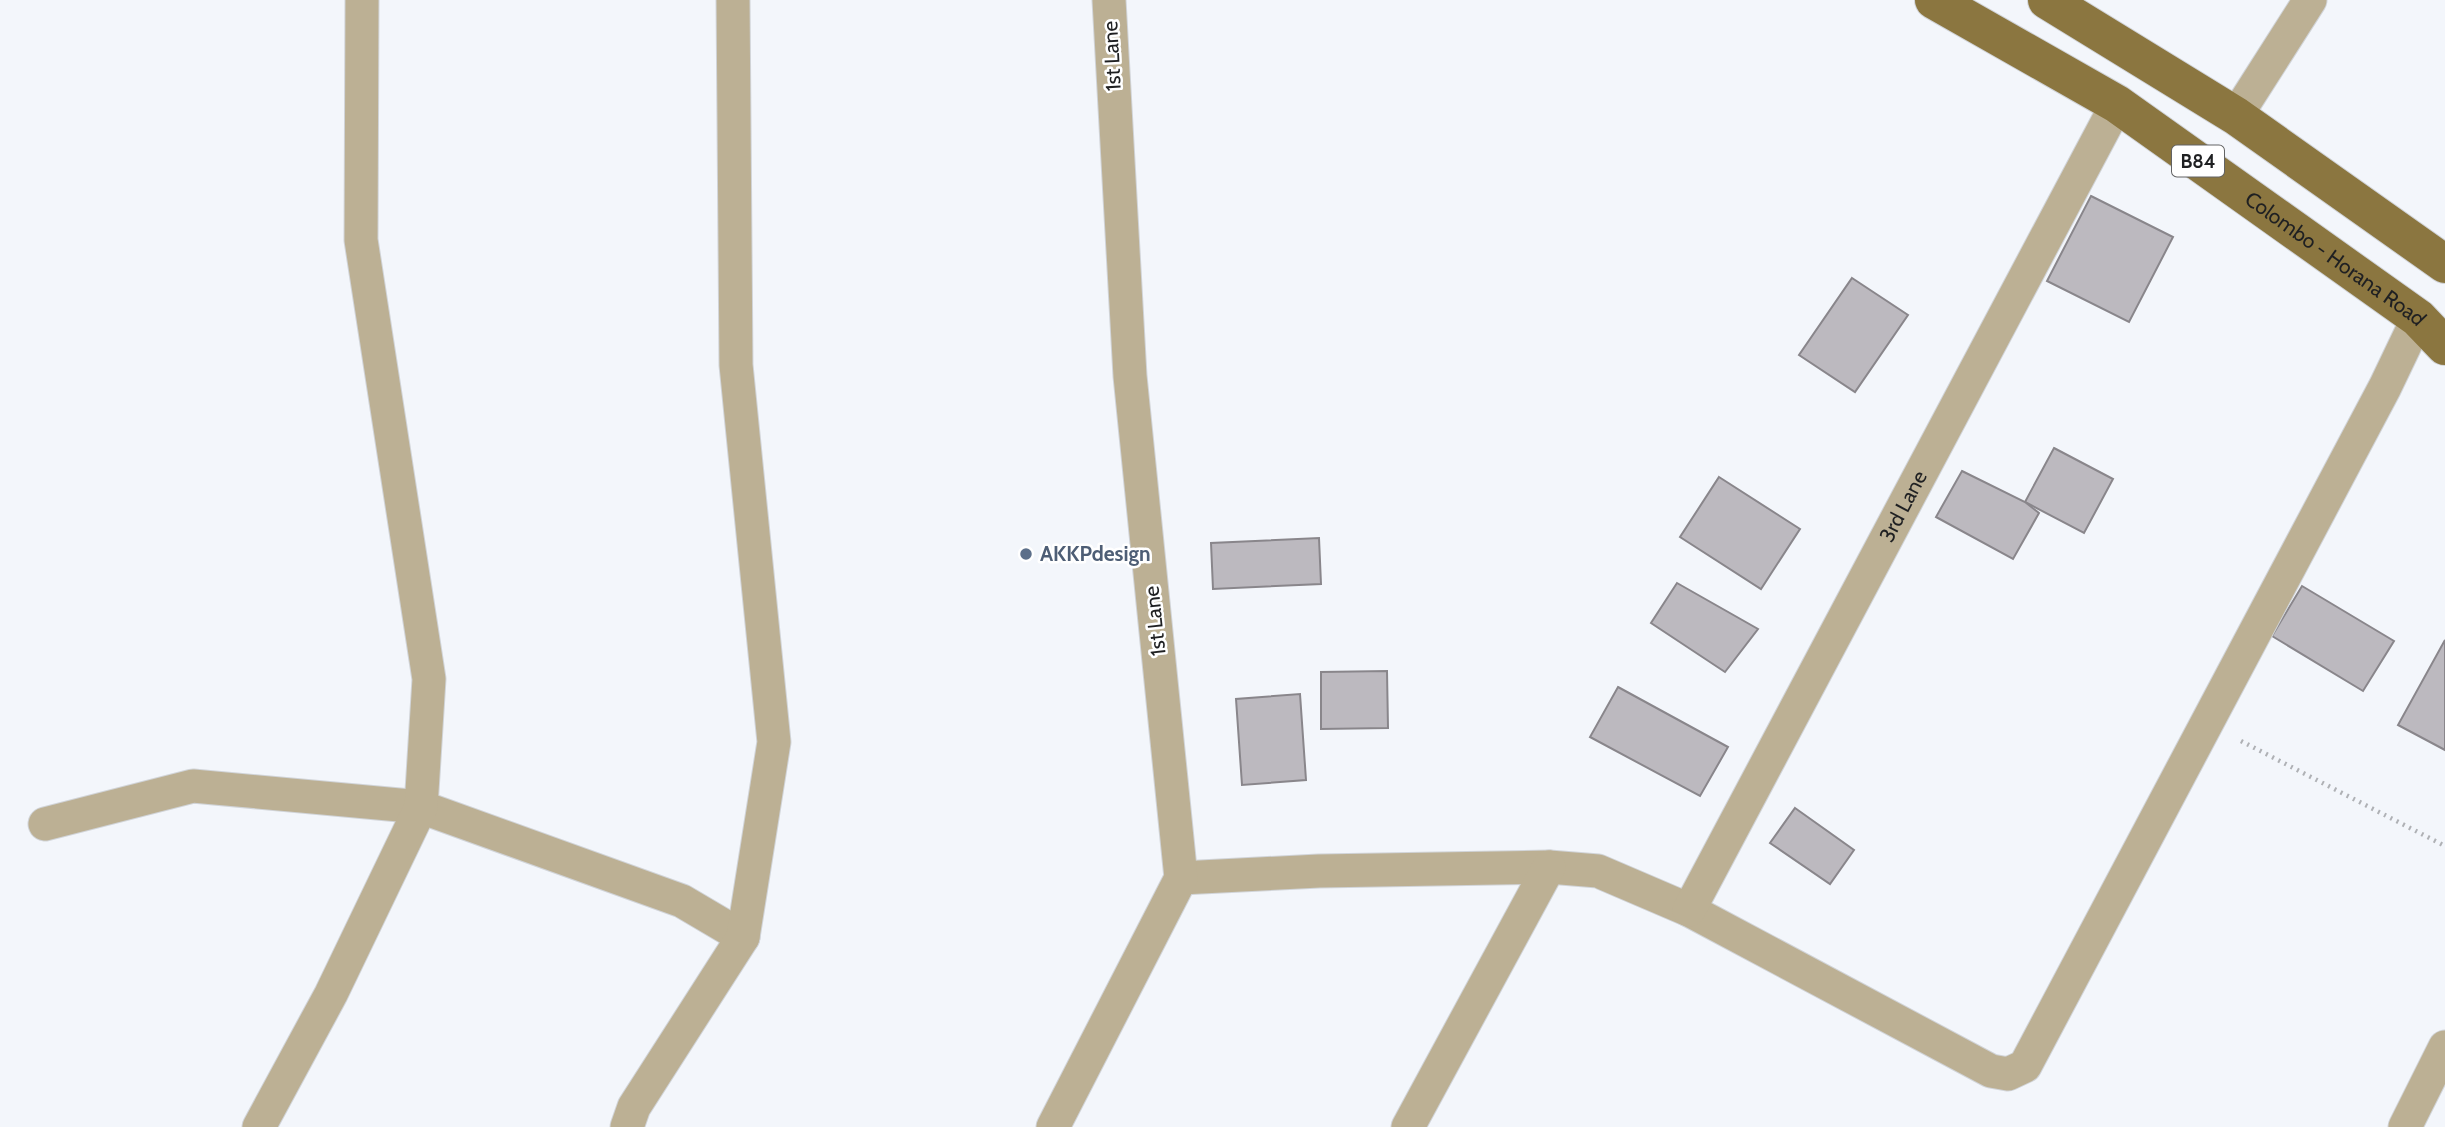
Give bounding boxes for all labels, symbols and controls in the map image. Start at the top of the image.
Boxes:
street label: 1st Lane [1097,20,1126,92]
road number: B84 [2172,146,2224,176]
street label: Colombo - Horana Road [2240,186,2431,331]
street label: 3rd Lane [1874,466,1932,546]
place label: AKKPdesign [1040,541,1151,566]
marker: AKKPdesign [1018,546,1034,562]
street label: 1st Lane [1138,584,1171,657]

